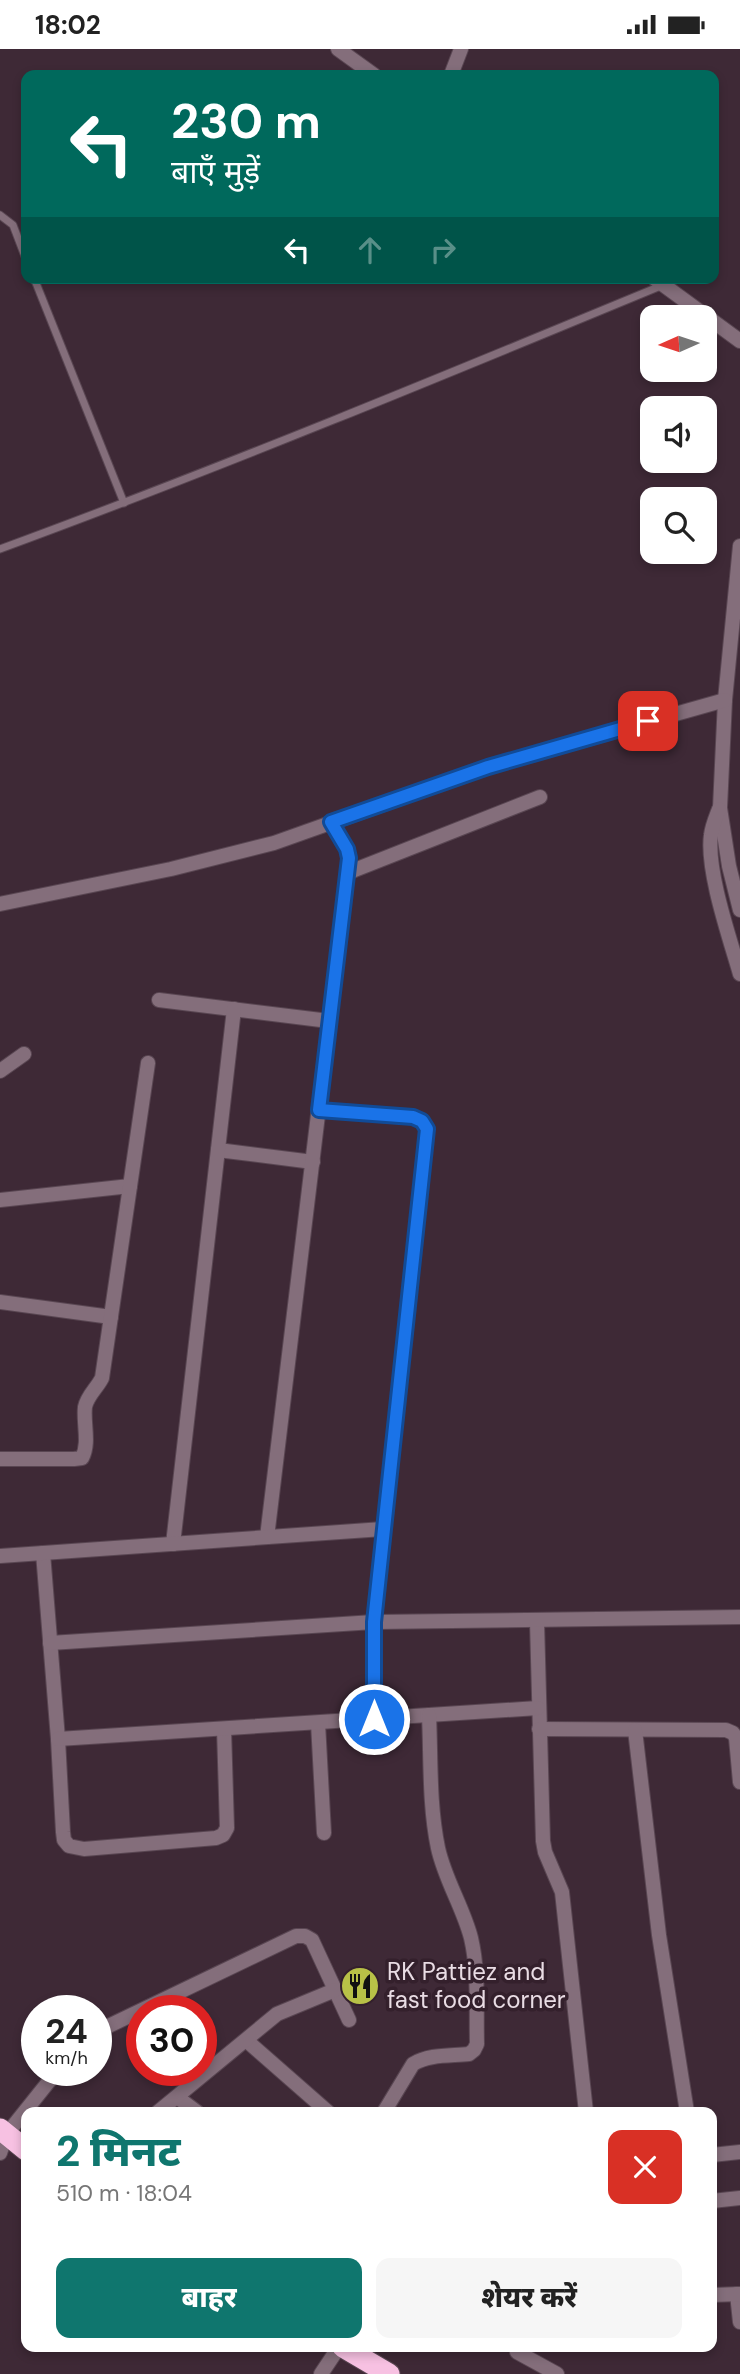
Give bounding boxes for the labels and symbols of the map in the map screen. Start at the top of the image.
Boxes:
north arrow [640,305,718,381]
pin [618,691,678,751]
position arrow [337,1682,411,1756]
place label: RK Pattiez and fast food corner [387,1956,566,2015]
restaurant icon: RK Pattiez and fast food corner [339,1965,381,2007]
speed limit sign: 30 [126,1995,217,2086]

